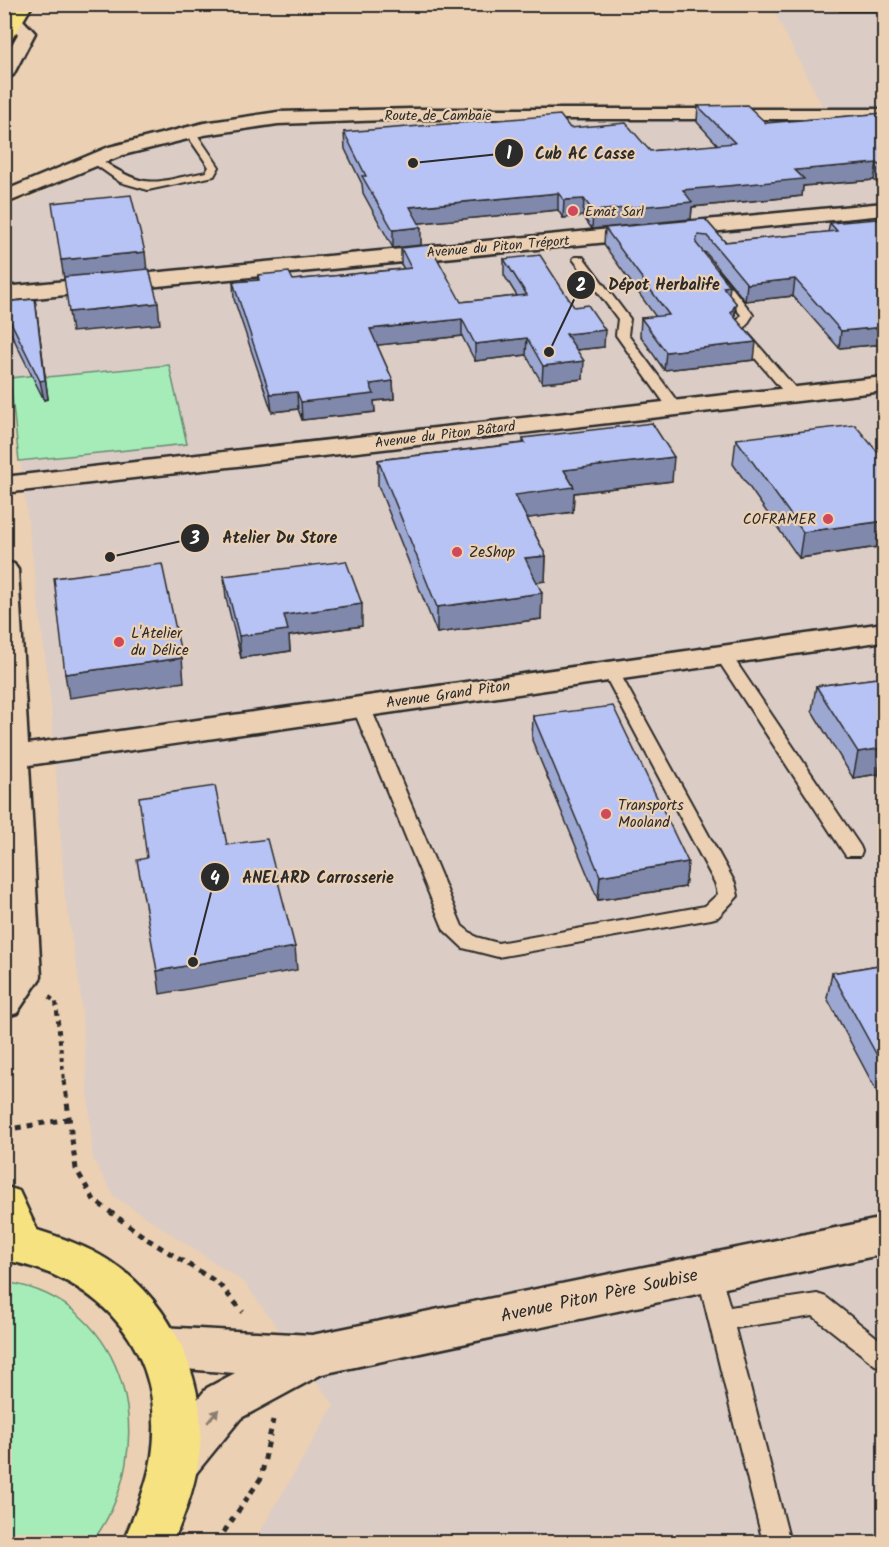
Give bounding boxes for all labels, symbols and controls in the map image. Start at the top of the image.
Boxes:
street label: Route de Cambaie [384,105,492,127]
callout: Cub AC Casse [494,136,647,170]
text: 1 [506,140,512,169]
text: Cub AC Casse [535,142,635,167]
place label: Emat Sarl [585,201,645,223]
marker: Emat Sarl [566,204,580,218]
street label: Avenue du Piton Tréport [426,230,571,264]
callout: Dépot Herbalife [566,268,731,302]
text: 2 [576,272,586,301]
text: Dépot Herbalife [608,273,720,298]
street label: Avenue du Piton Bâtard [374,415,517,455]
place label: COFRAMER [743,508,816,532]
marker: COFRAMER [821,512,835,526]
callout: Atelier Du Store [180,521,349,555]
text: 3 [189,525,200,554]
text: Atelier Du Store [223,526,338,551]
place label: ZeShop [469,541,515,565]
marker: ZeShop [450,545,464,559]
place label: L'Atelier du Délice [131,622,189,663]
marker: L'Atelier du Délice [112,635,126,649]
street label: Avenue Grand Piton [384,674,512,716]
place label: Transports Mooland [618,794,684,835]
marker: Transports Mooland [599,807,613,821]
callout: ANELARD Carrosserie [200,860,406,894]
text: 4 [210,865,220,894]
text: ANELARD Carrosserie [242,866,394,891]
street label: Avenue Piton Père Soubise [498,1261,701,1332]
one-way arrow [206,1409,219,1424]

